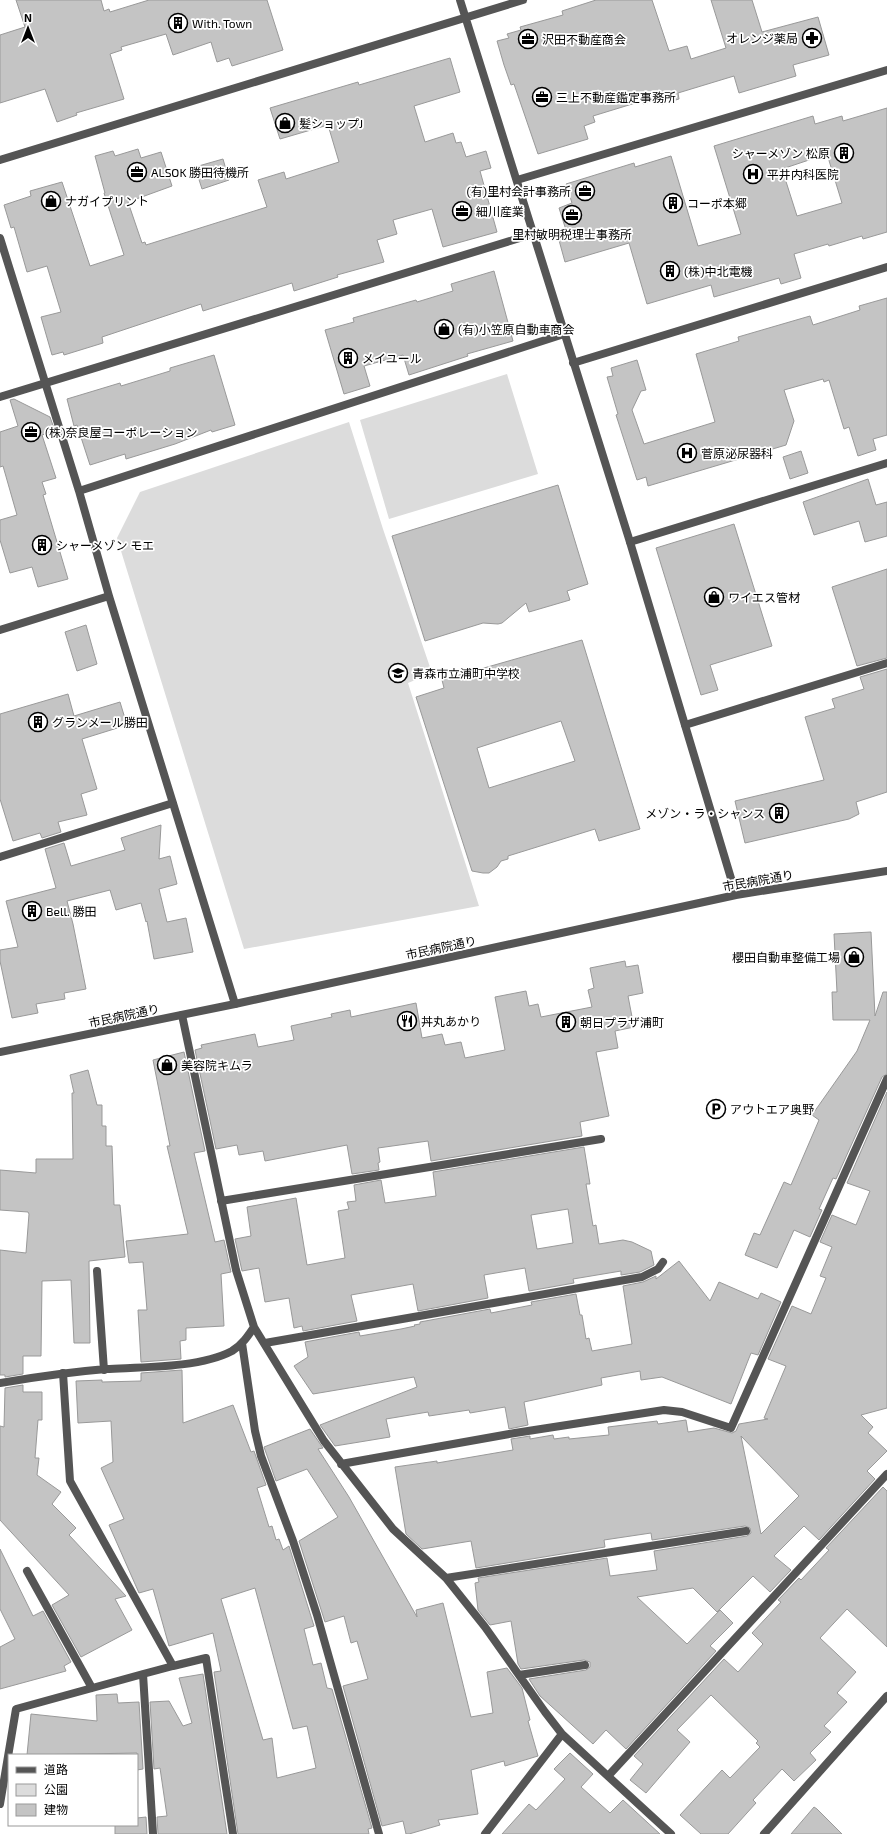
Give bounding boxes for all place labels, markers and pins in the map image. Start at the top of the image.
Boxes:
building icon: With. Town [167,12,189,34]
place label: With. Town [192,16,252,30]
pharmacy icon: オレンジ薬局 [801,27,823,49]
office icon: 沢田不動産商会 [517,28,539,50]
place label: オレンジ薬局 [726,31,798,45]
place label: 沢田不動産商会 [542,32,626,46]
office icon: 三上不動産鑑定事務所 [531,86,553,108]
place label: 三上不動産鑑定事務所 [556,90,676,104]
shop icon: 髪ショップJ [274,112,296,134]
place label: 髪ショップJ [299,116,363,130]
building icon: シャーメゾン 松原 [833,142,855,164]
place label: シャーメゾン 松原 [732,146,830,160]
office icon: ALSOK 勝田待機所 [126,161,148,183]
hospital icon: 平井内科医院 [742,163,764,185]
place label: ALSOK 勝田待機所 [151,165,249,179]
place label: 平井内科医院 [767,167,839,181]
office icon: (有)里村会計事務所 [574,180,596,202]
place label: (有)里村会計事務所 [466,184,571,198]
shop icon: ナガイプリント [40,190,62,212]
building icon: コーポ本郷 [662,192,684,214]
place label: ナガイプリント [65,194,149,208]
place label: コーポ本郷 [687,196,747,210]
office icon: 細川産業 [451,200,473,222]
place label: 細川産業 [476,204,524,218]
office icon: 里村敏明税理士事務所 [561,204,583,226]
place label: 里村敏明税理士事務所 [512,227,632,241]
building icon: (株)中北電機 [659,260,681,282]
place label: (株)中北電機 [684,264,753,278]
shop icon: (有)小笠原自動車商会 [433,318,455,340]
place label: (有)小笠原自動車商会 [458,322,575,336]
building icon: メイユール [337,347,359,369]
place label: メイユール [362,351,422,365]
office icon: (株)奈良屋コーポレーション [20,421,42,443]
place label: (株)奈良屋コーポレーション [45,425,197,439]
hospital icon: 菅原泌尿器科 [676,442,698,464]
place label: 菅原泌尿器科 [701,446,773,460]
building icon: シャーメゾン モエ [31,534,53,556]
place label: シャーメゾン モエ [56,538,154,552]
shop icon: ワイエス管材 [703,586,725,608]
place label: ワイエス管材 [728,590,800,604]
school or university icon: 青森市立浦町中学校 [387,662,409,684]
place label: 青森市立浦町中学校 [412,666,520,680]
building icon: グランメール勝田 [27,711,49,733]
place label: グランメール勝田 [52,715,148,729]
building icon: メゾン・ラ・シャンス [768,802,790,824]
place label: メゾン・ラ・シャンス [645,806,765,820]
building icon: Bell. 勝田 [21,900,43,922]
place label: Bell. 勝田 [46,904,96,918]
shop icon: 櫻田自動車整備工場 [843,946,865,968]
place label: 櫻田自動車整備工場 [732,950,840,964]
restaurant icon: 丼丸あかり [396,1010,418,1032]
building icon: 朝日プラザ浦町 [555,1011,577,1033]
place label: 丼丸あかり [421,1014,481,1028]
place label: 朝日プラザ浦町 [580,1015,664,1029]
shop icon: 美容院キムラ [156,1054,178,1076]
place label: 美容院キムラ [181,1058,252,1072]
parking icon: アウトエア奥野 [705,1098,727,1120]
place label: アウトエア奥野 [730,1102,814,1116]

